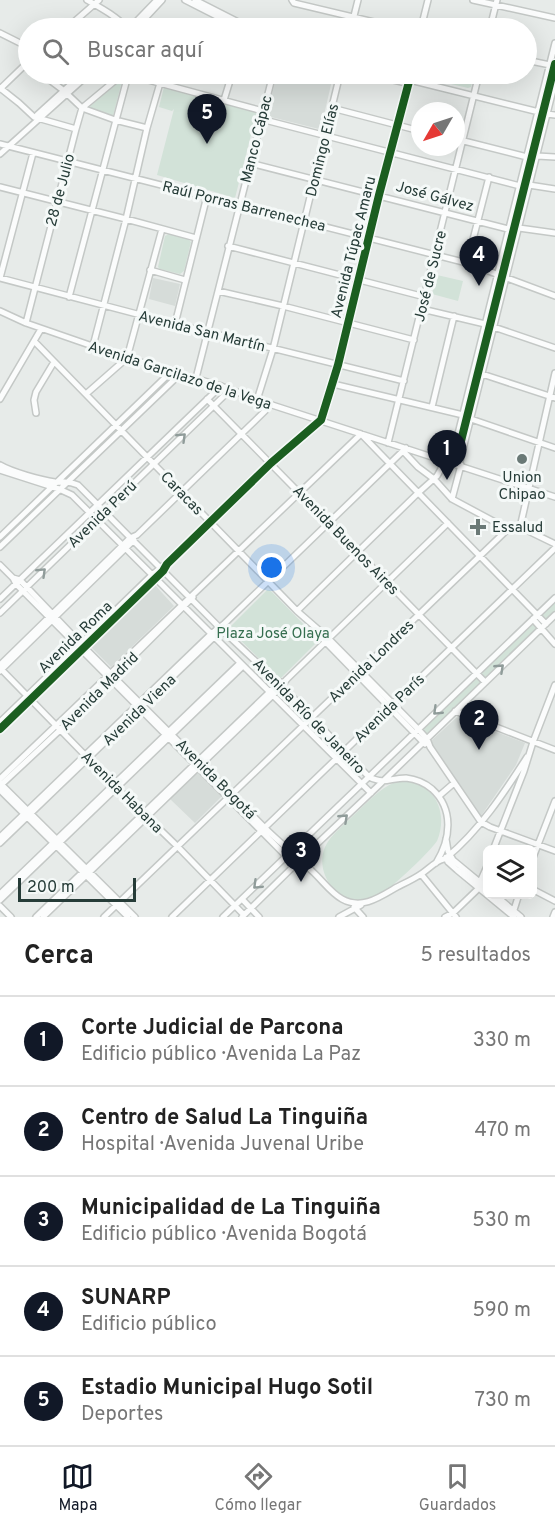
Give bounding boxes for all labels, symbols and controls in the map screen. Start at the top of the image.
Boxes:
search box [18,18,537,84]
icon: search [39,35,72,68]
text: Buscar aquí [87,38,203,65]
pin: 5 [188,94,226,144]
street label: Manco Cápac [237,94,278,185]
street label: Domingo Elías [303,102,344,199]
north arrow [411,102,465,156]
street label: 28 de Julio [43,152,80,229]
street label: Avenida Túpac Amaru [328,174,381,320]
street label: Raúl Porras Barrenechea [160,178,327,237]
street label: José Gálvez [393,178,476,217]
street label: José de Sucre [411,229,452,324]
pin: 4 [460,236,498,286]
street label: Avenida San Martín [136,308,267,357]
street label: Avenida Garcilazo de la Vega [85,338,274,415]
pin: 1 [428,430,466,480]
one-way arrow [175,433,186,444]
marker: Union Chipao [515,452,529,466]
street label: Caracas [155,468,206,520]
place label: Union Chipao [498,469,546,505]
street label: Avenida Perú [64,477,142,553]
street label: Avenida Buenos Aires [288,482,402,600]
marker: Essalud [469,518,487,536]
place label: Essalud [492,519,543,538]
your location [257,553,286,582]
one-way arrow [36,568,46,579]
street label: Avenida Roma [35,598,117,678]
street label: Avenida Londres [325,616,419,708]
park label: Plaza José Olaya [216,625,330,644]
street label: Avenida Madrid [57,649,143,735]
street label: Avenida Río de Janeiro [248,655,368,779]
one-way arrow [493,664,503,675]
street label: Avenida Viena [99,671,181,751]
street label: Avenida París [351,671,429,748]
pin: 2 [460,700,498,750]
one-way arrow [433,704,444,715]
street label: Avenida Bogotá [171,736,259,824]
street label: Avenida Habana [76,748,166,838]
one-way arrow [338,814,348,825]
pin: 3 [282,832,320,882]
map controls [483,845,537,899]
button: layers [483,845,537,899]
scale bar [18,875,136,902]
text: 200 m [27,878,75,898]
one-way arrow [253,878,263,889]
text: Cerca [24,940,94,973]
text: 5 resultados [421,943,531,969]
text: Corte Judicial de Parcona [81,1015,343,1042]
text: 1 [40,1028,48,1054]
text: 330 m [473,1028,531,1054]
text: Edificio público · Avenida La Paz [81,1042,361,1068]
text: Centro de Salud La Tinguiña [81,1105,368,1132]
text: 2 [37,1118,50,1144]
text: 470 m [474,1118,531,1144]
text: Hospital · Avenida Juvenal Uribe [81,1132,364,1158]
text: Municipalidad de La Tinguiña [81,1195,381,1222]
text: 3 [38,1208,50,1234]
text: 530 m [472,1208,531,1234]
text: Edificio público · Avenida Bogotá [81,1222,367,1248]
text: SUNARP [81,1285,171,1312]
text: 4 [37,1298,50,1324]
text: 590 m [473,1298,531,1324]
text: Edificio público [81,1312,217,1338]
text: Estadio Municipal Hugo Sotil [81,1375,373,1402]
text: 5 [37,1388,50,1414]
text: 730 m [475,1388,531,1414]
text: Deportes [81,1402,163,1428]
tab: Mapa [59,1460,97,1516]
tab: Cómo llegar [215,1460,302,1516]
tab: Guardados [419,1460,496,1516]

